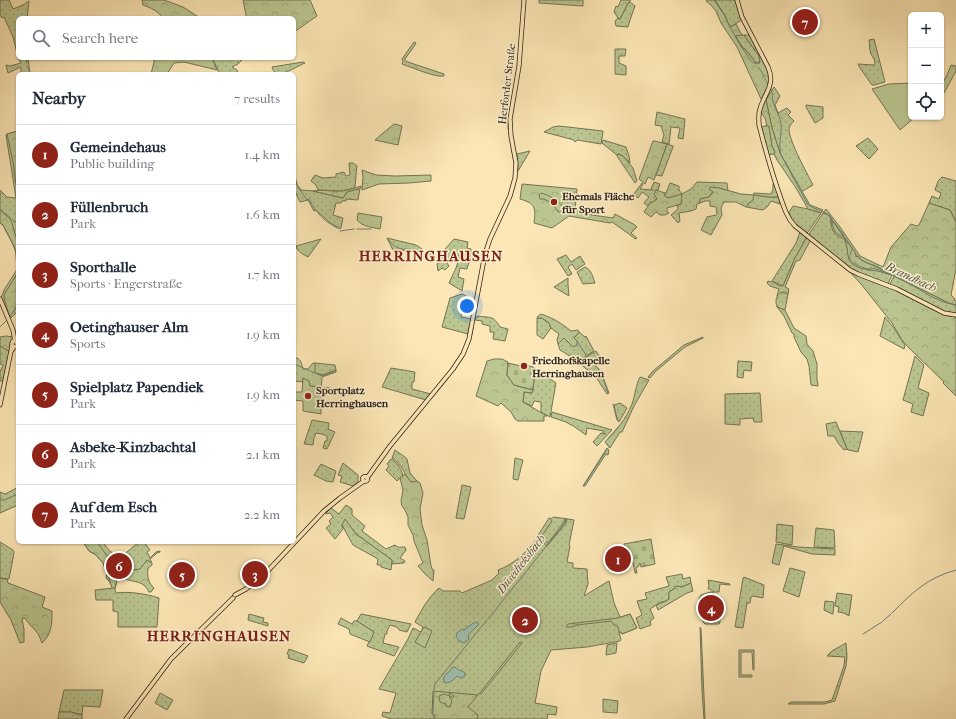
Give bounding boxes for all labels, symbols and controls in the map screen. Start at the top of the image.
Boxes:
pin: 7 [792,7,818,37]
map controls [908,12,944,120]
button: + [908,12,944,48]
search box [16,16,296,60]
icon: search [30,27,52,49]
text: Search here [62,29,138,47]
street label: Herforder Straße [496,42,518,125]
button: − [908,48,944,84]
button: locate [908,84,944,120]
text: Nearby [32,88,86,108]
text: 7 results [234,91,280,106]
text: Gemeindehaus [70,138,166,156]
text: 1 [43,147,47,162]
text: 1.4 km [245,147,280,162]
text: Public building [70,156,155,171]
place label: Ehemals Fläche für Sport [561,190,635,216]
marker: Ehemals Fläche für Sport [549,197,559,207]
text: Füllenbruch [70,198,148,216]
text: 2 [42,207,48,222]
text: 1.6 km [246,207,280,222]
text: Park [70,216,96,231]
district label: HERRINGHAUSEN [359,247,503,265]
text: Sporthalle [70,258,136,276]
water label: Brandbach [882,259,939,295]
text: 3 [42,267,48,282]
text: 1.7 km [247,267,280,282]
text: Sports · Engerstraße [70,276,182,291]
your location [457,296,477,316]
text: Oetinghauser Alm [70,318,189,336]
text: 4 [41,327,49,342]
text: 1.9 km [246,327,280,342]
text: Sports [70,336,105,351]
place label: Friedhofskapelle Herringhausen [531,354,611,380]
marker: Friedhofskapelle Herringhausen [519,361,529,371]
text: Spielplatz Papendiek [70,378,204,396]
place label: Sportplatz Herringhausen [316,384,389,410]
text: 5 [42,387,48,402]
text: 1.9 km [246,387,280,402]
marker: Sportplatz Herringhausen [303,391,313,401]
text: Park [70,396,96,411]
text: Asbeke-Kinzbachtal [70,438,196,456]
text: 6 [41,447,49,462]
text: 2.1 km [246,447,280,462]
text: Park [70,456,96,471]
text: Auf dem Esch [70,498,157,516]
text: 7 [42,507,48,522]
text: 2.2 km [244,507,280,522]
text: Park [70,516,96,531]
water label: Düsedieksbach [493,532,548,597]
pin: 1 [605,544,631,574]
pin: 6 [106,551,132,581]
pin: 3 [242,559,268,589]
pin: 5 [169,560,195,590]
pin: 4 [698,593,724,623]
pin: 2 [512,605,538,635]
district label: HERRINGHAUSEN [147,627,291,645]

